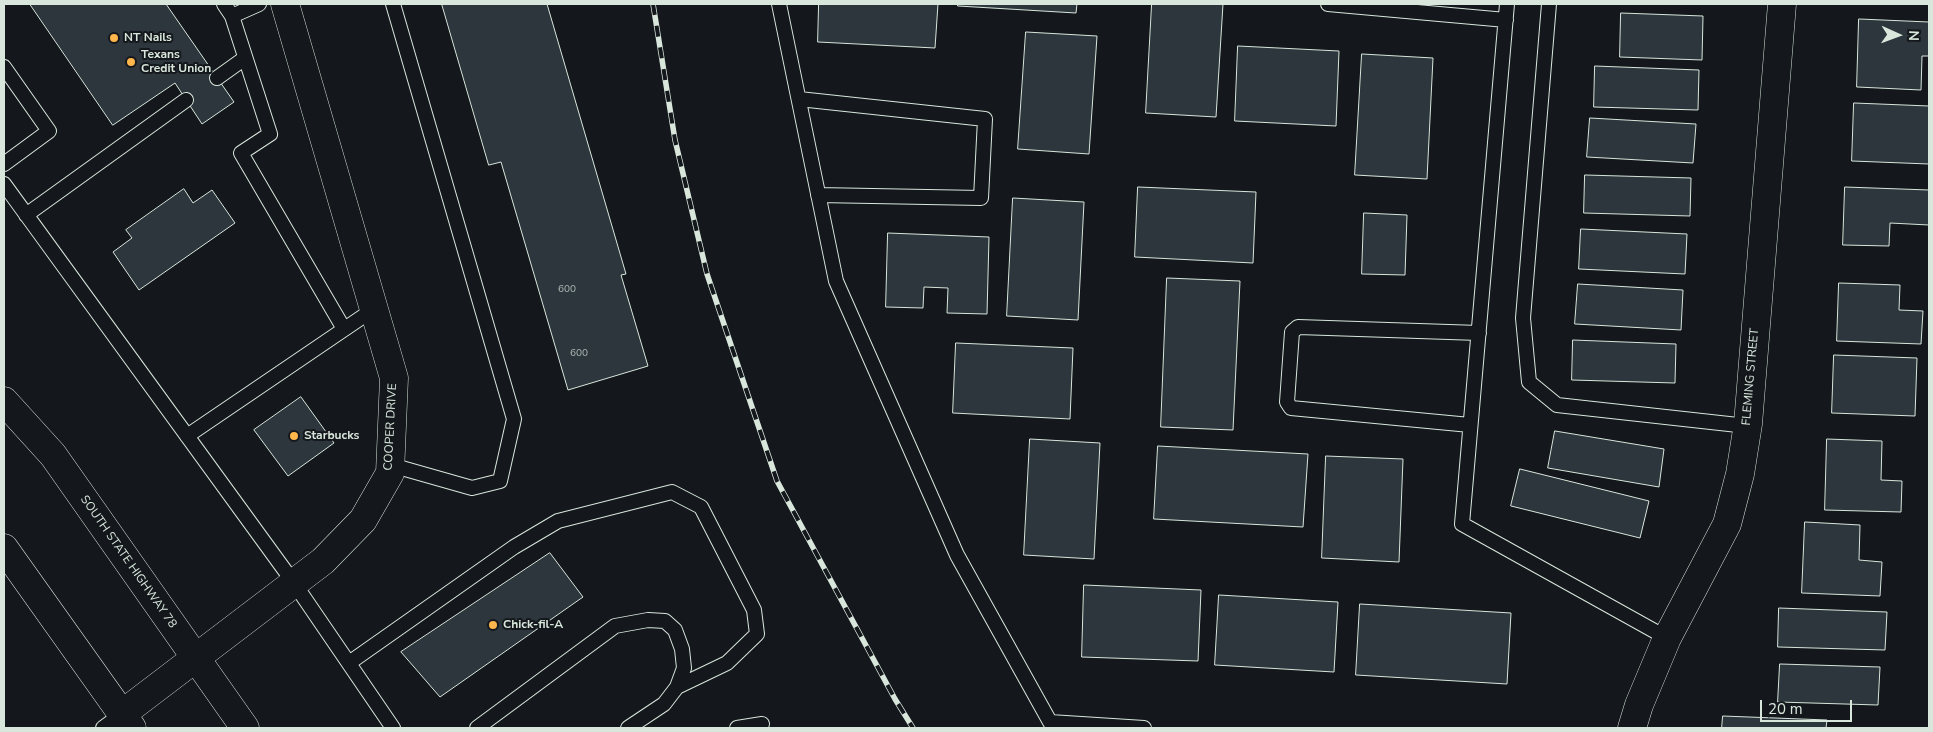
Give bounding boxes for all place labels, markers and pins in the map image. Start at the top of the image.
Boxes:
place label: NT Nails [124,31,172,45]
marker: NT Nails [108,32,120,44]
place label: Texans Credit Union [141,48,211,76]
marker: Texans Credit Union [125,56,137,68]
place label: Starbucks [304,429,359,443]
marker: Starbucks [288,430,300,442]
place label: Chick-fil-A [503,618,563,632]
marker: Chick-fil-A [487,619,499,631]

